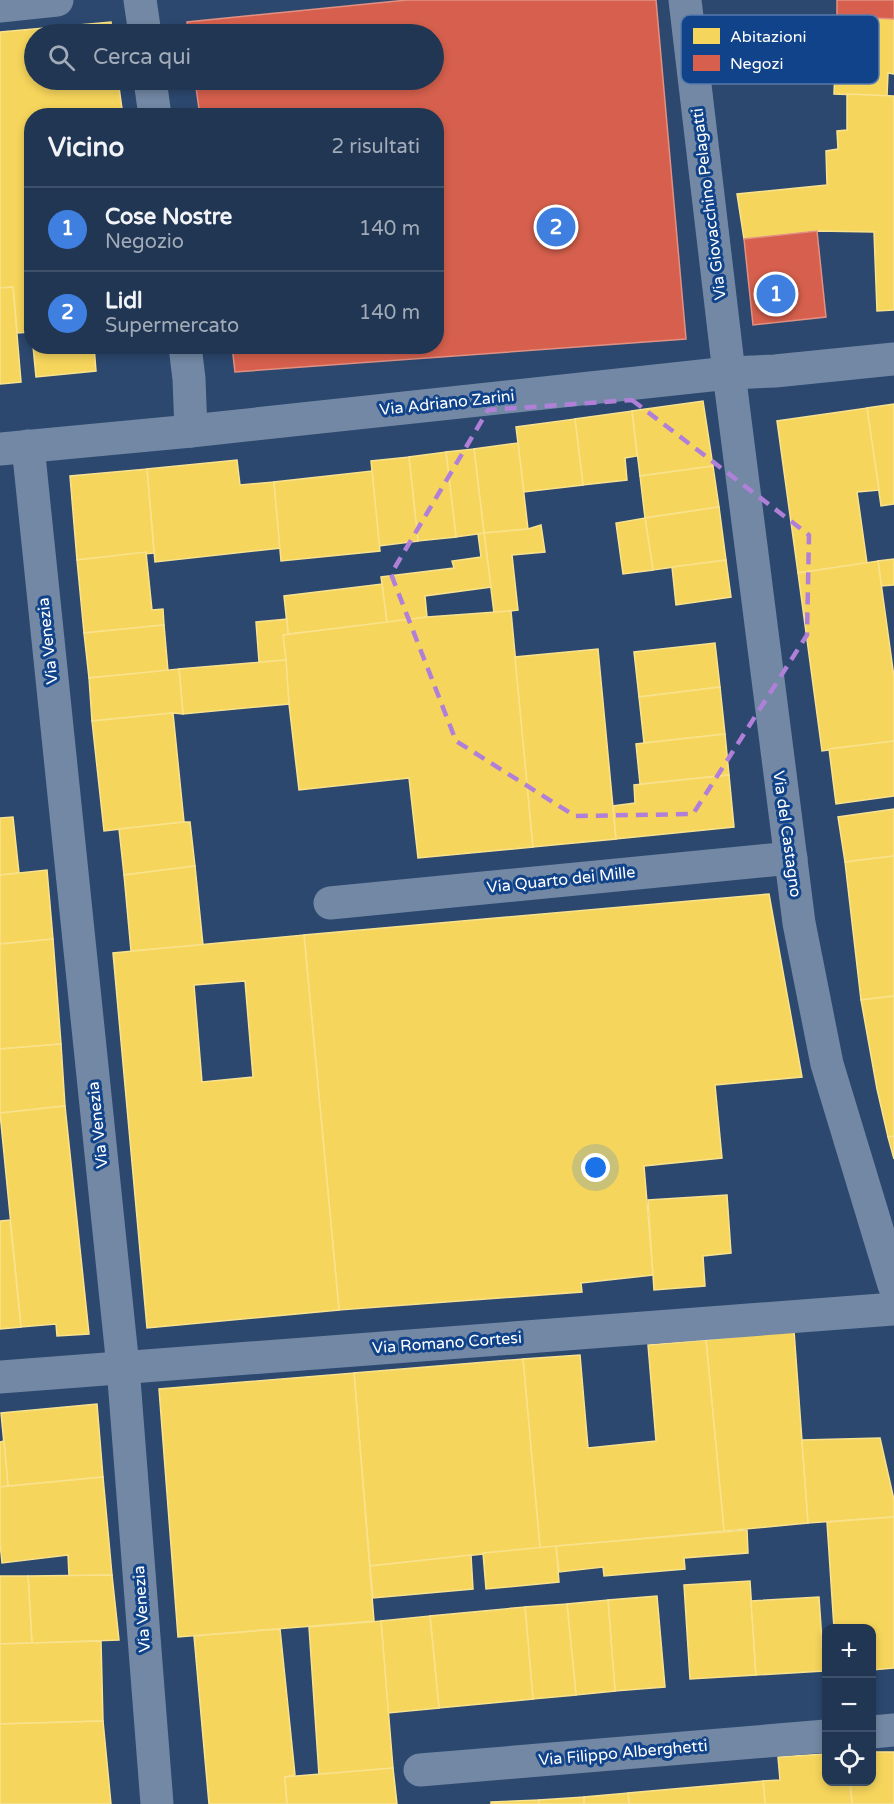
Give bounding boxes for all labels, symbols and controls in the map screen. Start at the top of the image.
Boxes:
legend [681,15,879,84]
search box [24,24,444,90]
text: Abitazioni [730,27,806,47]
icon: search [45,41,78,74]
text: Cerca qui [93,44,191,70]
text: Negozi [730,54,783,74]
street label: Via Giovacchino Pelagatti [687,107,731,301]
text: Vicino [48,132,124,163]
text: 2 risultati [332,135,420,159]
text: Cose Nostre [105,204,232,230]
pin: 2 [536,204,576,250]
text: 1 [61,217,74,241]
text: 140 m [359,217,420,241]
text: Negozio [105,230,184,254]
pin: 1 [756,272,796,316]
text: Lidl [105,288,143,314]
text: 2 [61,301,74,325]
text: 140 m [359,301,420,325]
text: Supermercato [105,314,239,338]
street label: Via Adriano Zarini [378,386,516,420]
street label: Via Venezia [34,597,62,685]
street label: Via del Castagno [768,769,806,899]
street label: Via Quarto dei Mille [486,862,636,898]
street label: Via Venezia [84,1081,112,1169]
your location [581,1153,610,1182]
street label: Via Romano Cortesi [372,1328,522,1358]
street label: Via Venezia [129,1565,155,1653]
map controls [822,1624,876,1786]
button: + [822,1624,876,1678]
button: − [822,1678,876,1732]
button: locate [822,1732,876,1786]
street label: Via Filippo Alberghetti [538,1736,708,1770]

